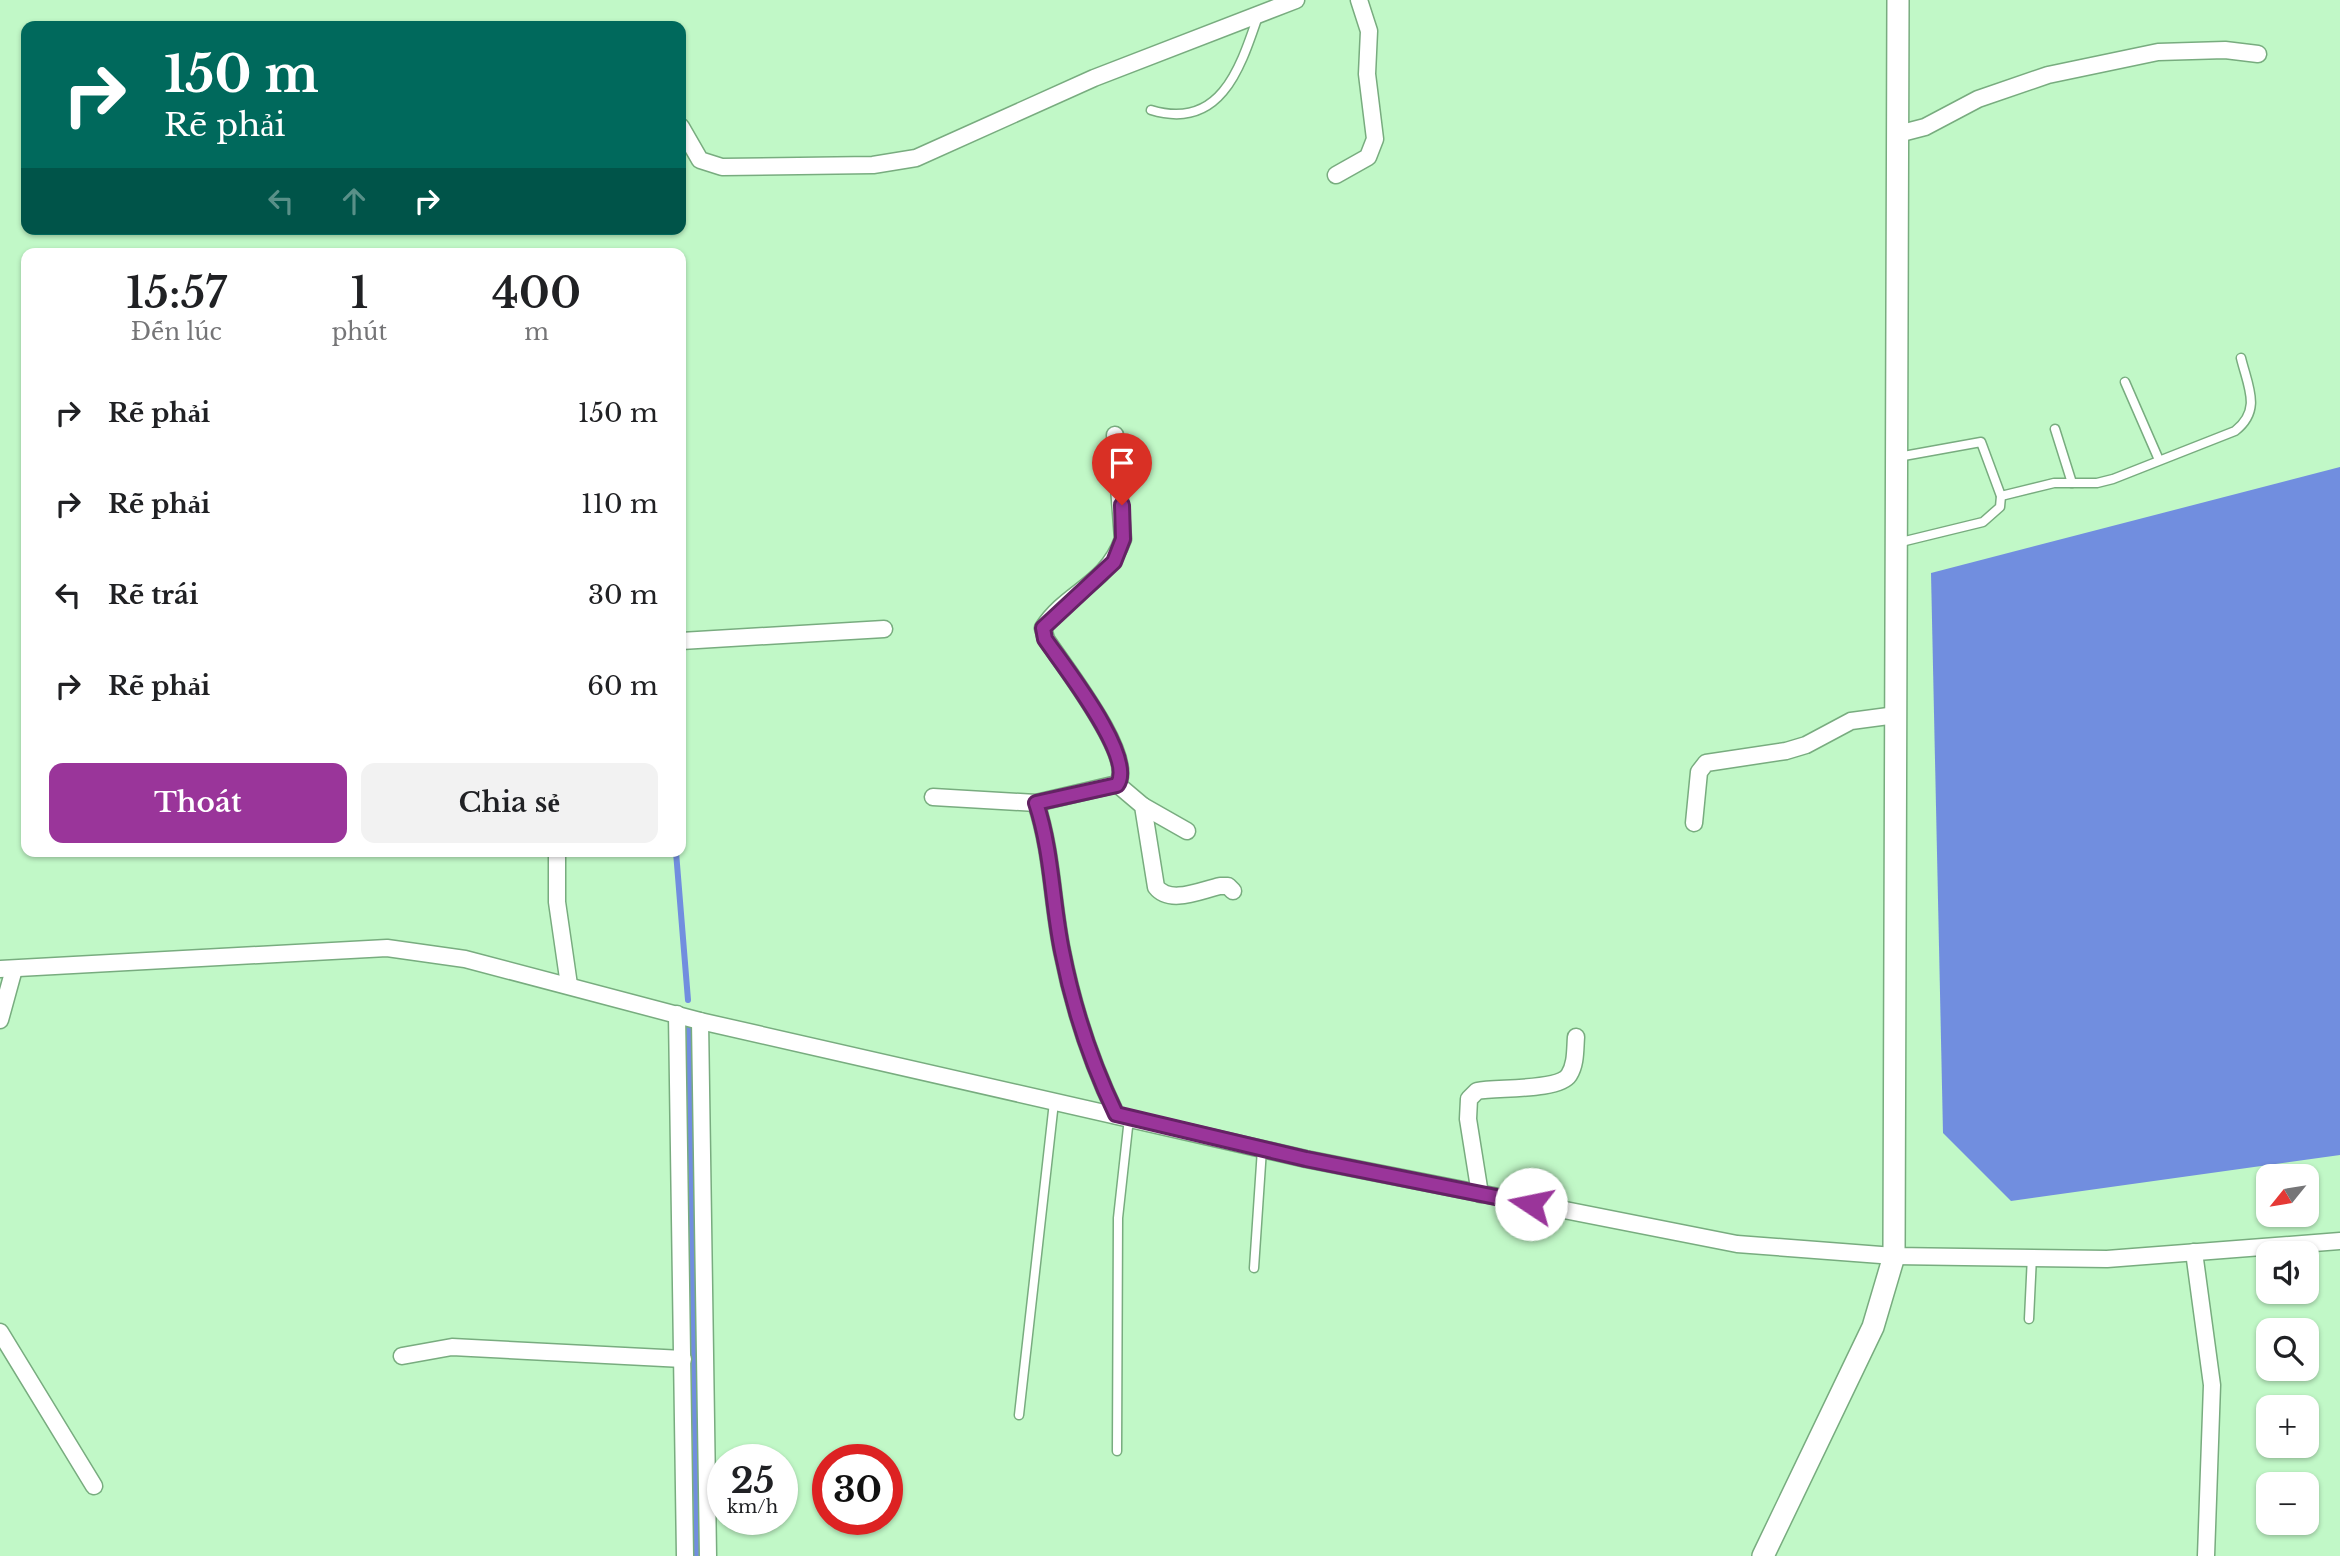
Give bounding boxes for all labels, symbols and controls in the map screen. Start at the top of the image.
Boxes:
text: 150 m [164,44,319,105]
icon: right [49,49,140,140]
text: Rẽ phải [164,105,285,145]
icon: left [262,182,300,220]
icon: ahead [335,182,373,220]
icon: right [408,182,446,220]
text: 15:57 [126,267,227,319]
text: 1 [350,267,369,319]
text: 400 [492,267,581,319]
text: Đến lúc [131,318,222,346]
text: phút [332,318,387,346]
text: m [524,318,549,346]
icon: right [49,394,87,432]
text: Rẽ phải [108,397,210,429]
text: 150 m [578,397,658,429]
pin [1092,433,1152,505]
icon: arrive [1103,444,1141,482]
icon: right [49,485,87,523]
text: Rẽ phải [108,488,210,520]
text: 110 m [581,488,658,520]
icon: left [49,576,87,614]
text: Rẽ trái [108,579,198,611]
text: 30 m [588,579,658,611]
icon: right [49,667,87,705]
text: Rẽ phải [108,670,210,702]
text: 60 m [587,670,658,702]
button: Thoát [49,763,347,843]
button: Chia sẻ [361,763,658,843]
north arrow [2256,1164,2319,1227]
map controls [2256,1164,2319,1535]
position arrow [1494,1167,1568,1241]
button: sound [2256,1241,2319,1304]
button: search [2256,1318,2319,1381]
button: + [2256,1395,2319,1458]
speed limit sign: 30 [812,1444,903,1535]
text: 25 [731,1459,774,1502]
button: − [2256,1472,2319,1535]
text: km/h [727,1496,778,1518]

